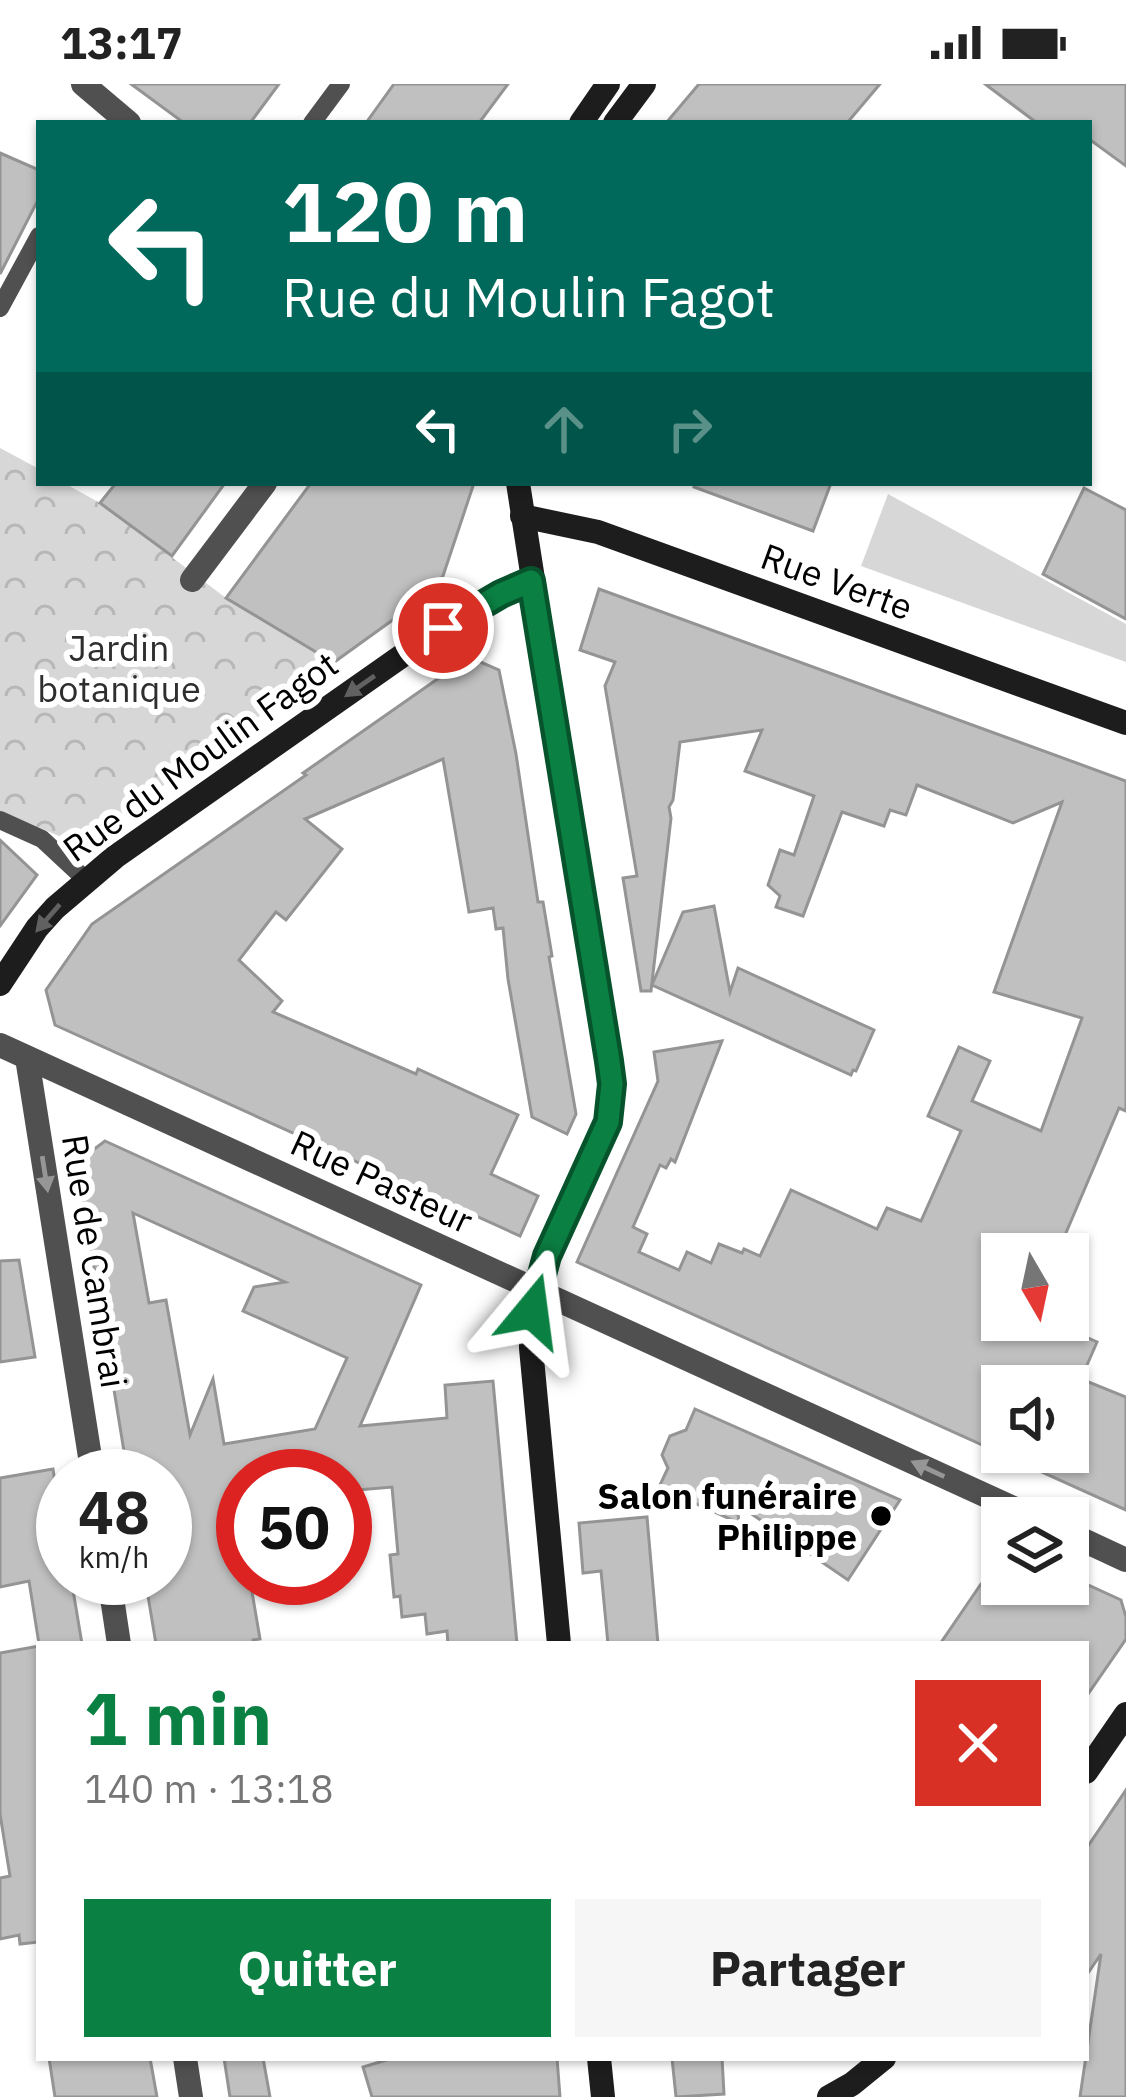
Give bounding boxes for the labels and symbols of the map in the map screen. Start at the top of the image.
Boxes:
street label: Rue Verte [755,532,919,630]
pin [392,577,494,679]
park label: Jardin botanique [37,624,201,712]
street label: Rue du Moulin Fagot [53,640,347,872]
one-way arrow [344,674,376,697]
one-way arrow [35,903,61,933]
street label: Rue Pasteur [283,1118,481,1244]
street label: Rue de Cambrai [52,1131,138,1391]
one-way arrow [36,1156,55,1193]
north arrow [981,1233,1089,1341]
position arrow [469,1248,595,1374]
speed limit sign: 50 [216,1449,372,1605]
one-way arrow [911,1459,946,1479]
place label: Salon funéraire Philippe [597,1472,857,1560]
marker: Salon funéraire Philippe [868,1503,894,1529]

